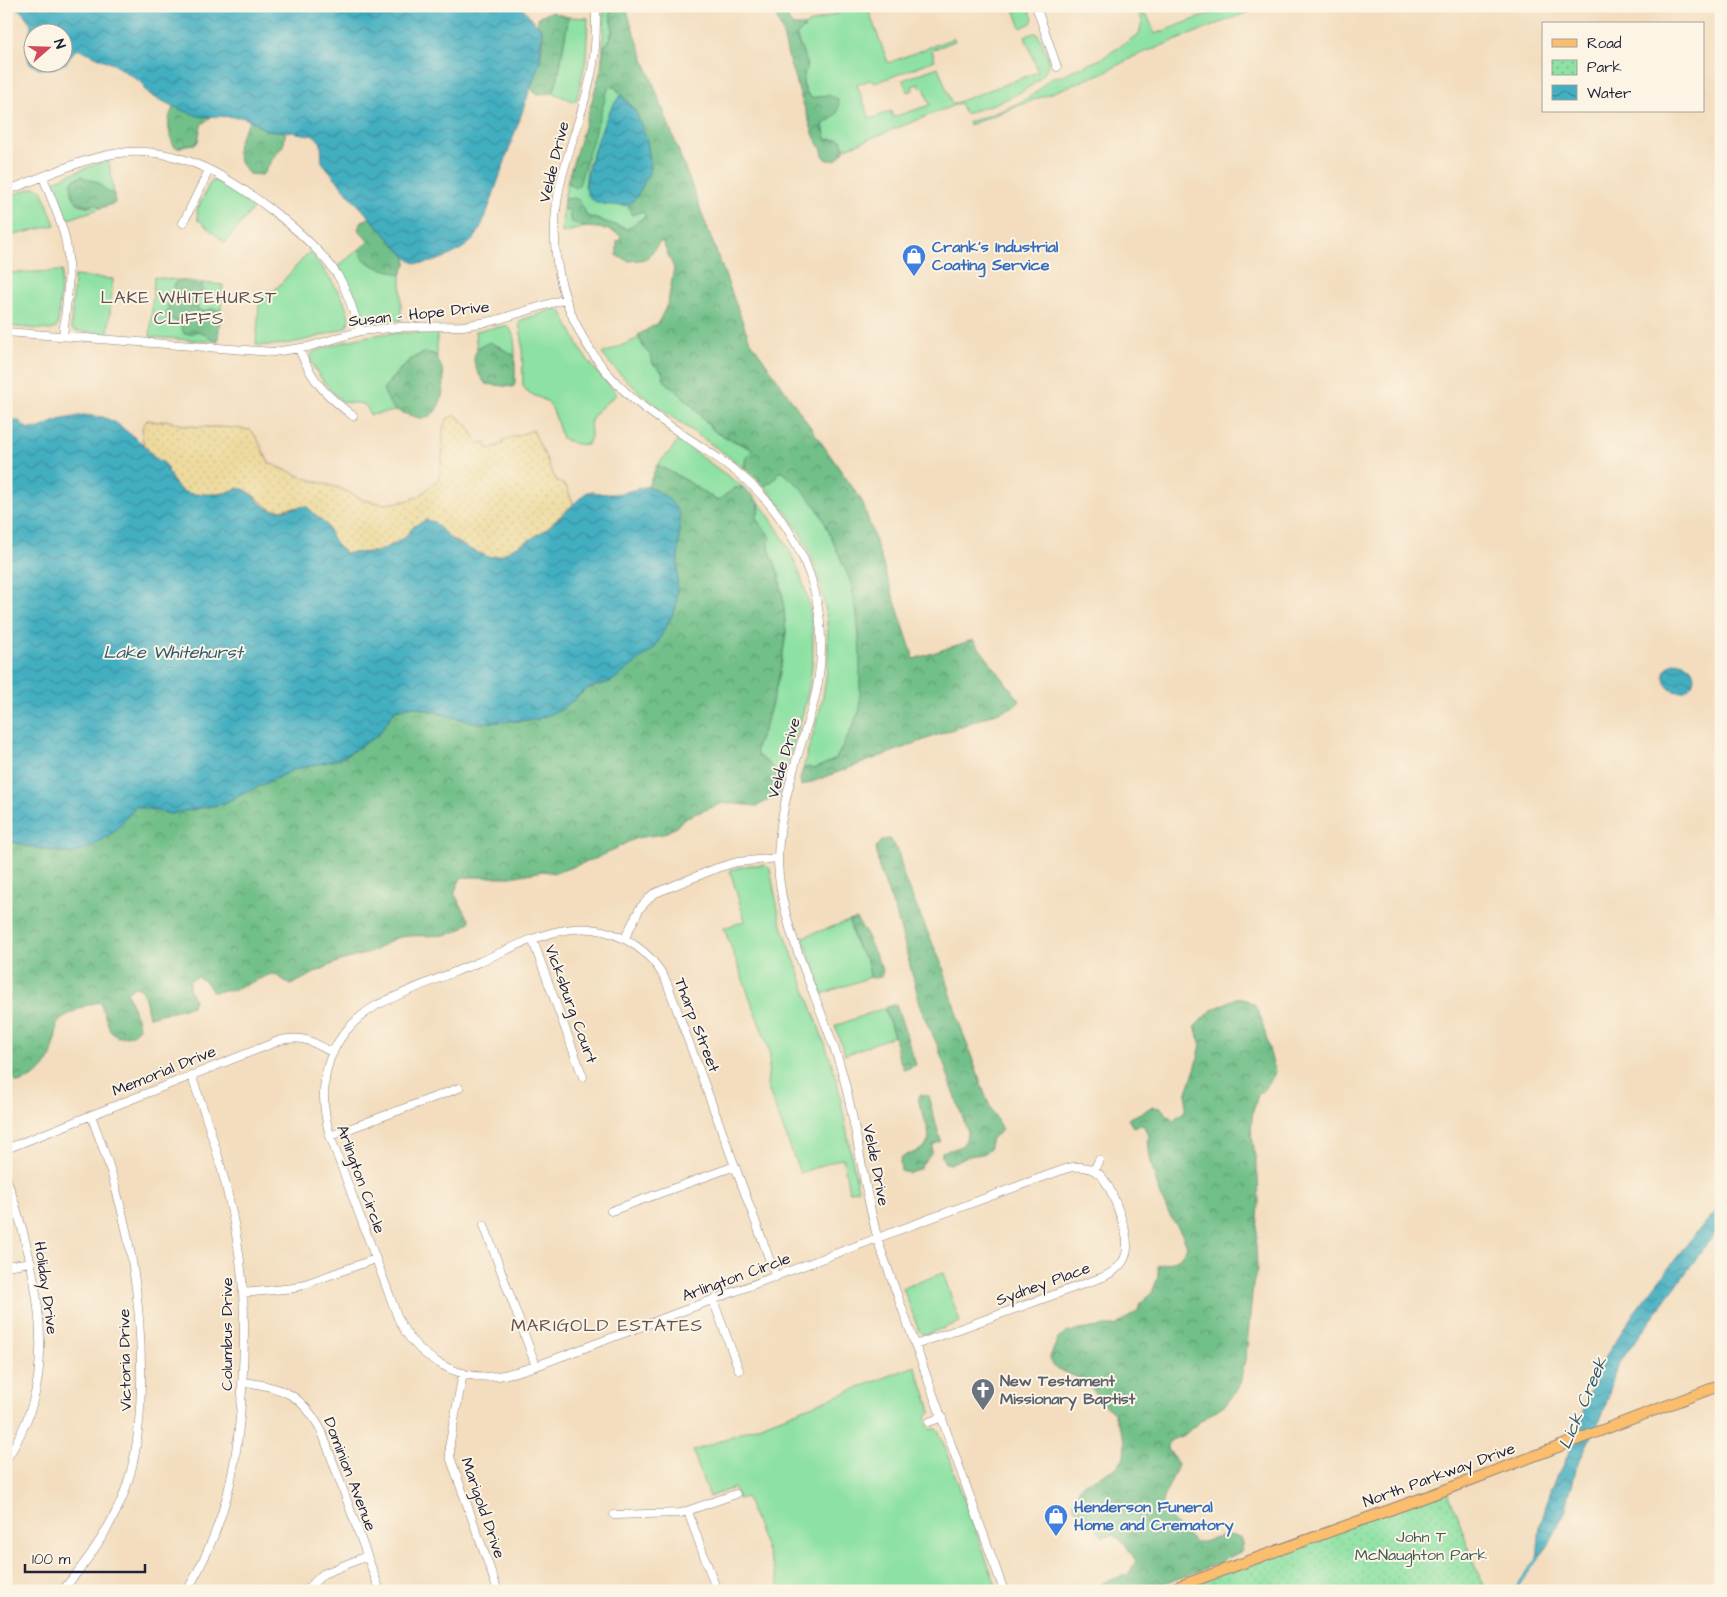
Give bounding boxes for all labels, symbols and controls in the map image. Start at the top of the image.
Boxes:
north arrow [22,22,72,72]
legend [1542,22,1704,112]
text: Road [1587,33,1622,54]
text: N [48,36,70,52]
text: Park [1587,57,1622,78]
text: Water [1587,83,1631,104]
street label: Velde Drive [533,119,575,205]
place label: Crank's Industrial Coating Service [932,236,1059,278]
shop icon: Crank's Industrial Coating Service [901,243,927,277]
district label: LAKE WHITEHURST CLIFFS [101,285,277,331]
street label: Susan - Hope Drive [347,296,491,332]
water label: Lake Whitehurst [103,640,244,665]
street label: Velde Drive [762,715,806,801]
street label: Vicksburg Court [538,942,603,1067]
street label: Tharp Street [669,975,725,1076]
street label: Memorial Drive [109,1040,220,1102]
street label: Arlington Circle [330,1122,391,1237]
street label: Velde Drive [857,1122,895,1208]
street label: Holiday Drive [28,1240,63,1336]
street label: Arlington Circle [679,1247,794,1308]
street label: Sydney Place [993,1257,1094,1312]
street label: Columbus Drive [216,1277,238,1391]
street label: Victoria Drive [113,1308,137,1411]
district label: MARIGOLD ESTATES [511,1313,703,1338]
water label: Lick Creek [1552,1352,1614,1453]
place label: New Testament Missionary Baptist [1000,1370,1136,1411]
church icon: New Testament Missionary Baptist [970,1377,996,1411]
street label: Dominion Avenue [318,1414,382,1534]
street label: North Parkway Drive [1360,1437,1519,1514]
street label: Marigold Drive [454,1455,511,1562]
place label: Henderson Funeral Home and Crematory [1074,1496,1234,1537]
shop icon: Henderson Funeral Home and Crematory [1043,1503,1069,1537]
park label: John T McNaughton Park [1355,1526,1488,1567]
scale bar [25,1542,145,1574]
text: 100 m [32,1549,71,1570]

